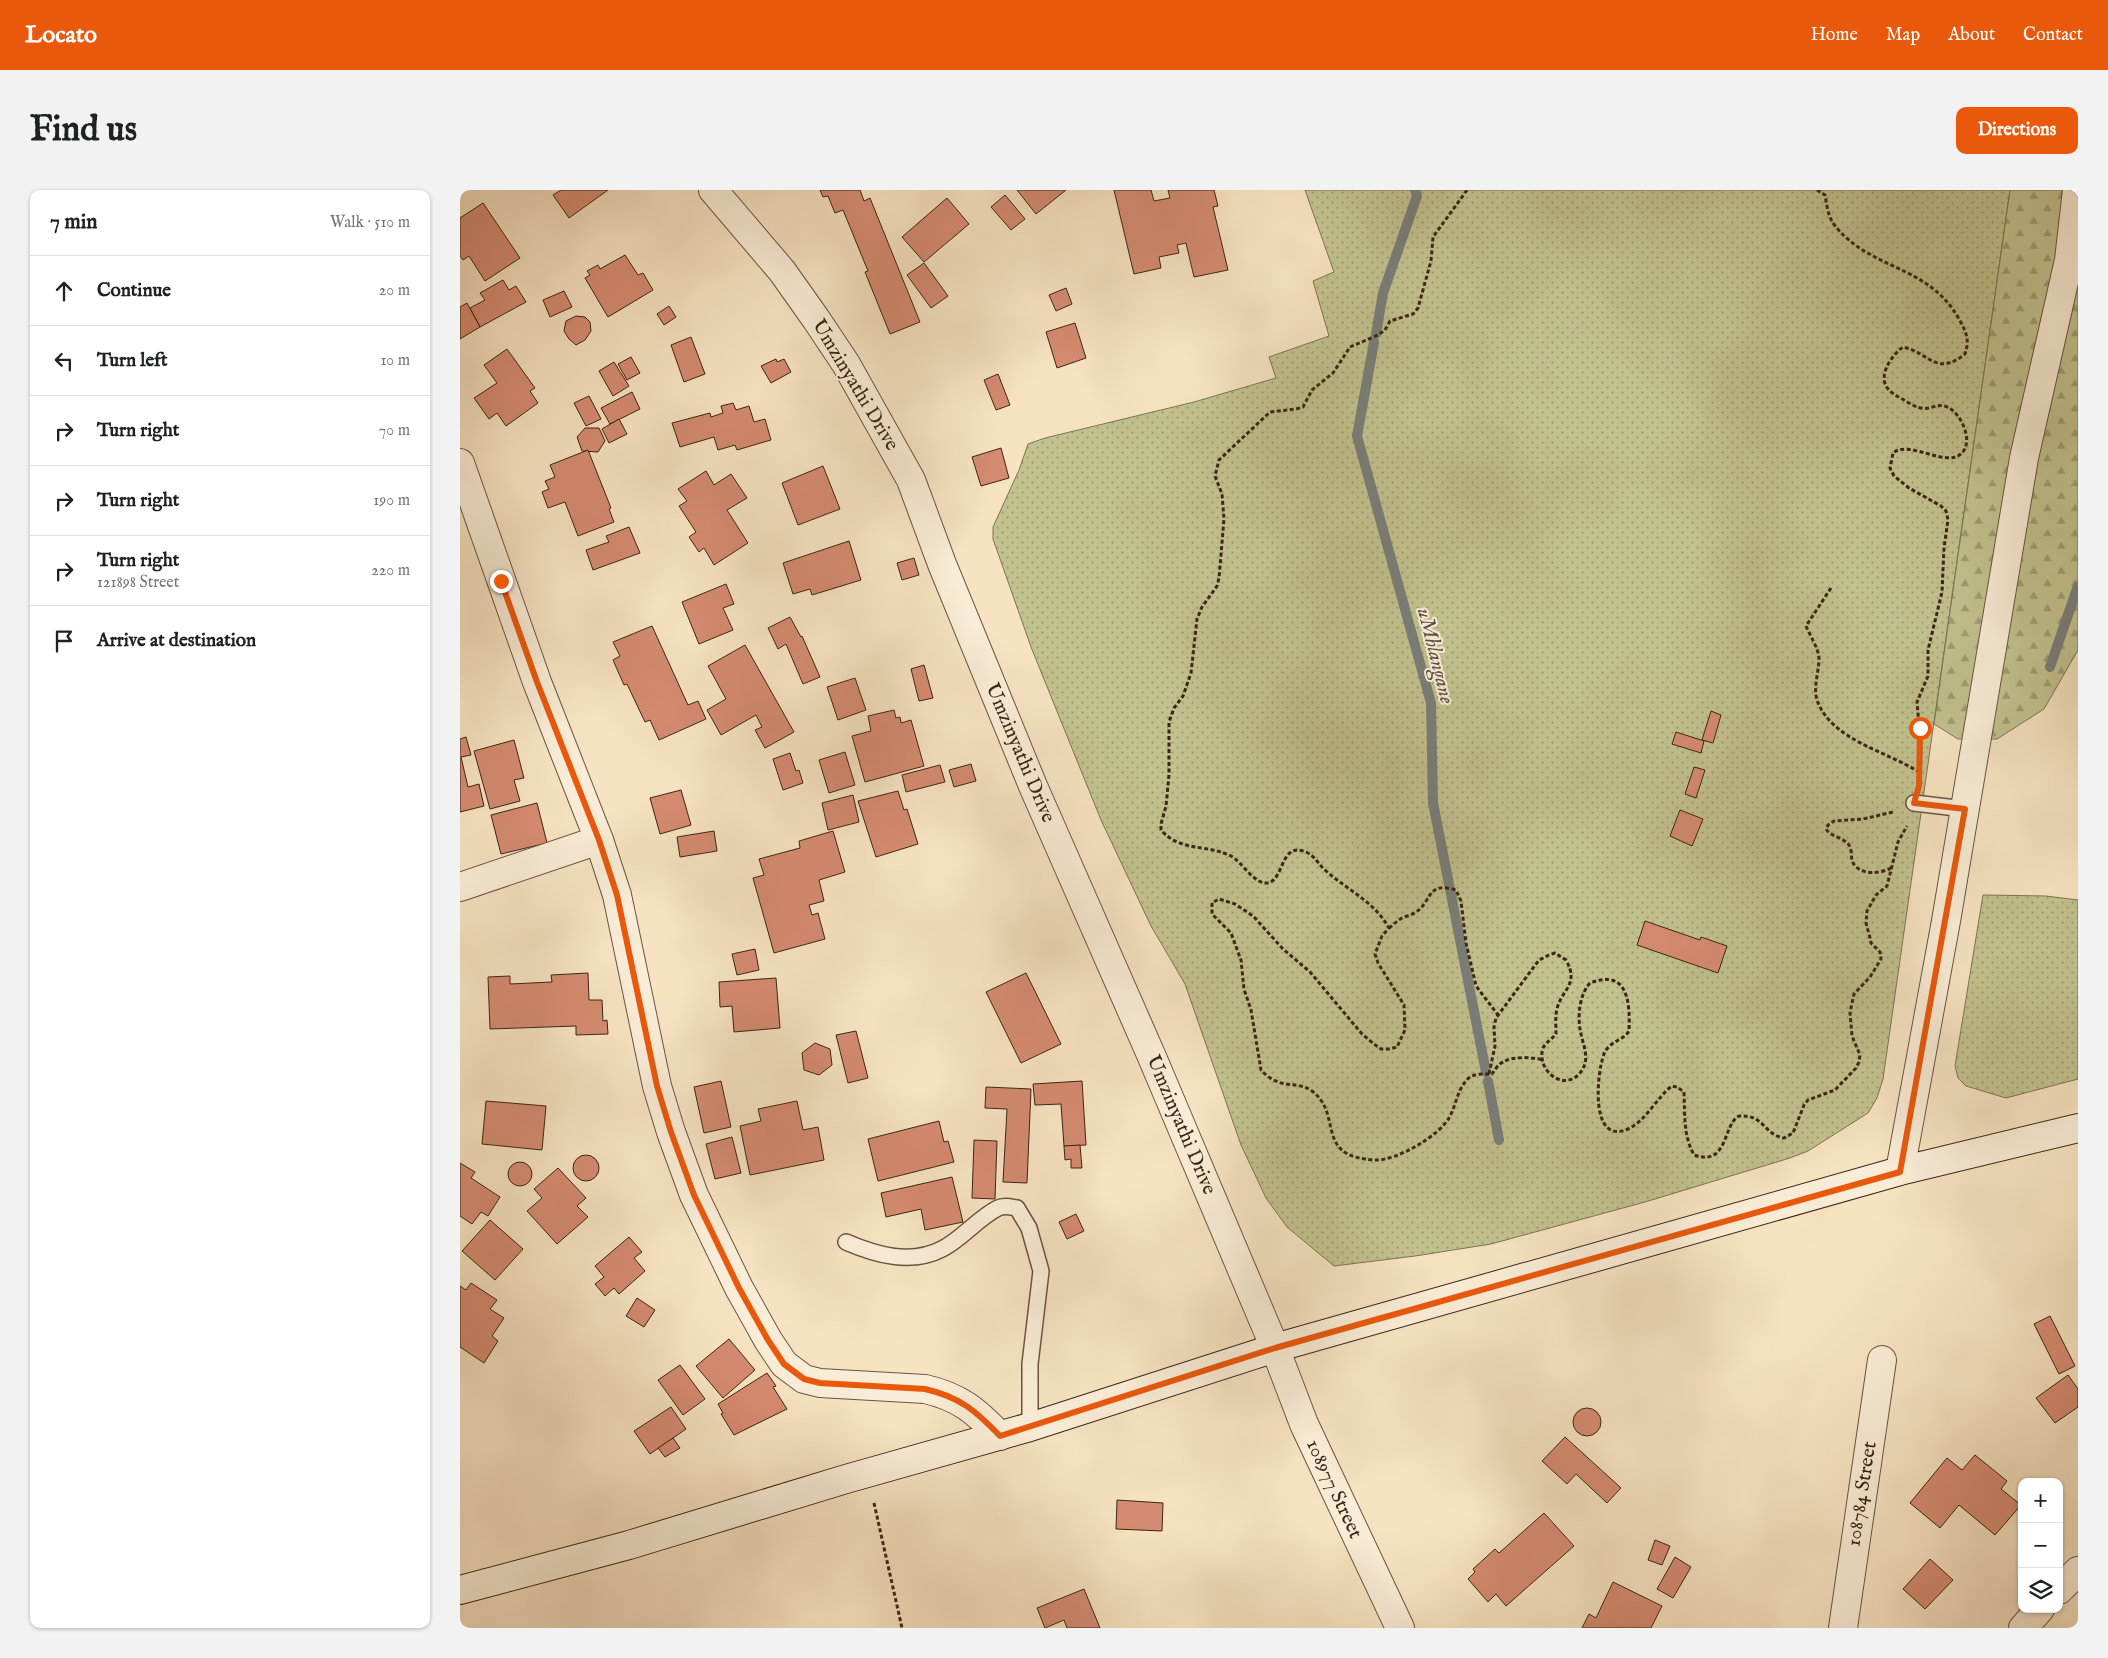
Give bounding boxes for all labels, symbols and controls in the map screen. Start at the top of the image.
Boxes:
text: Locato [25,20,97,51]
text: Home [1811,24,1858,47]
text: Map [1886,24,1920,47]
text: About [1948,24,1995,47]
text: Contact [2023,24,2083,47]
button: Directions [1956,107,2078,154]
text: Find us [30,108,137,153]
text: 7 min [50,209,97,236]
text: Walk · 510 m [330,213,410,233]
icon: ahead [50,277,78,305]
text: Continue [97,279,171,303]
text: 20 m [379,281,410,301]
street label: Umzinyathi Drive [806,315,904,455]
icon: left [50,347,78,375]
text: Turn left [97,349,168,373]
text: 10 m [380,351,410,371]
icon: right [50,417,78,445]
text: Turn right [97,419,179,443]
text: 70 m [379,421,410,441]
icon: right [50,487,78,515]
text: Turn right [97,489,179,513]
text: 190 m [373,491,410,511]
text: Turn right [97,549,179,573]
icon: right [50,557,78,585]
text: 220 m [371,561,410,581]
route end [490,570,513,593]
text: 121898 Street [97,573,179,593]
water label: uMhlangane [1410,605,1460,707]
icon: arrive [50,627,78,655]
text: Arrive at destination [97,629,256,653]
street label: Umzinyathi Drive [979,679,1061,827]
route start [1909,717,1932,740]
street label: Umzinyathi Drive [1140,1051,1222,1199]
street label: 108977 Street [1300,1435,1368,1543]
street label: 108784 Street [1841,1440,1883,1548]
map controls [2018,1478,2063,1613]
button: + [2018,1478,2063,1523]
button: − [2018,1523,2063,1568]
button: layers [2018,1568,2063,1613]

